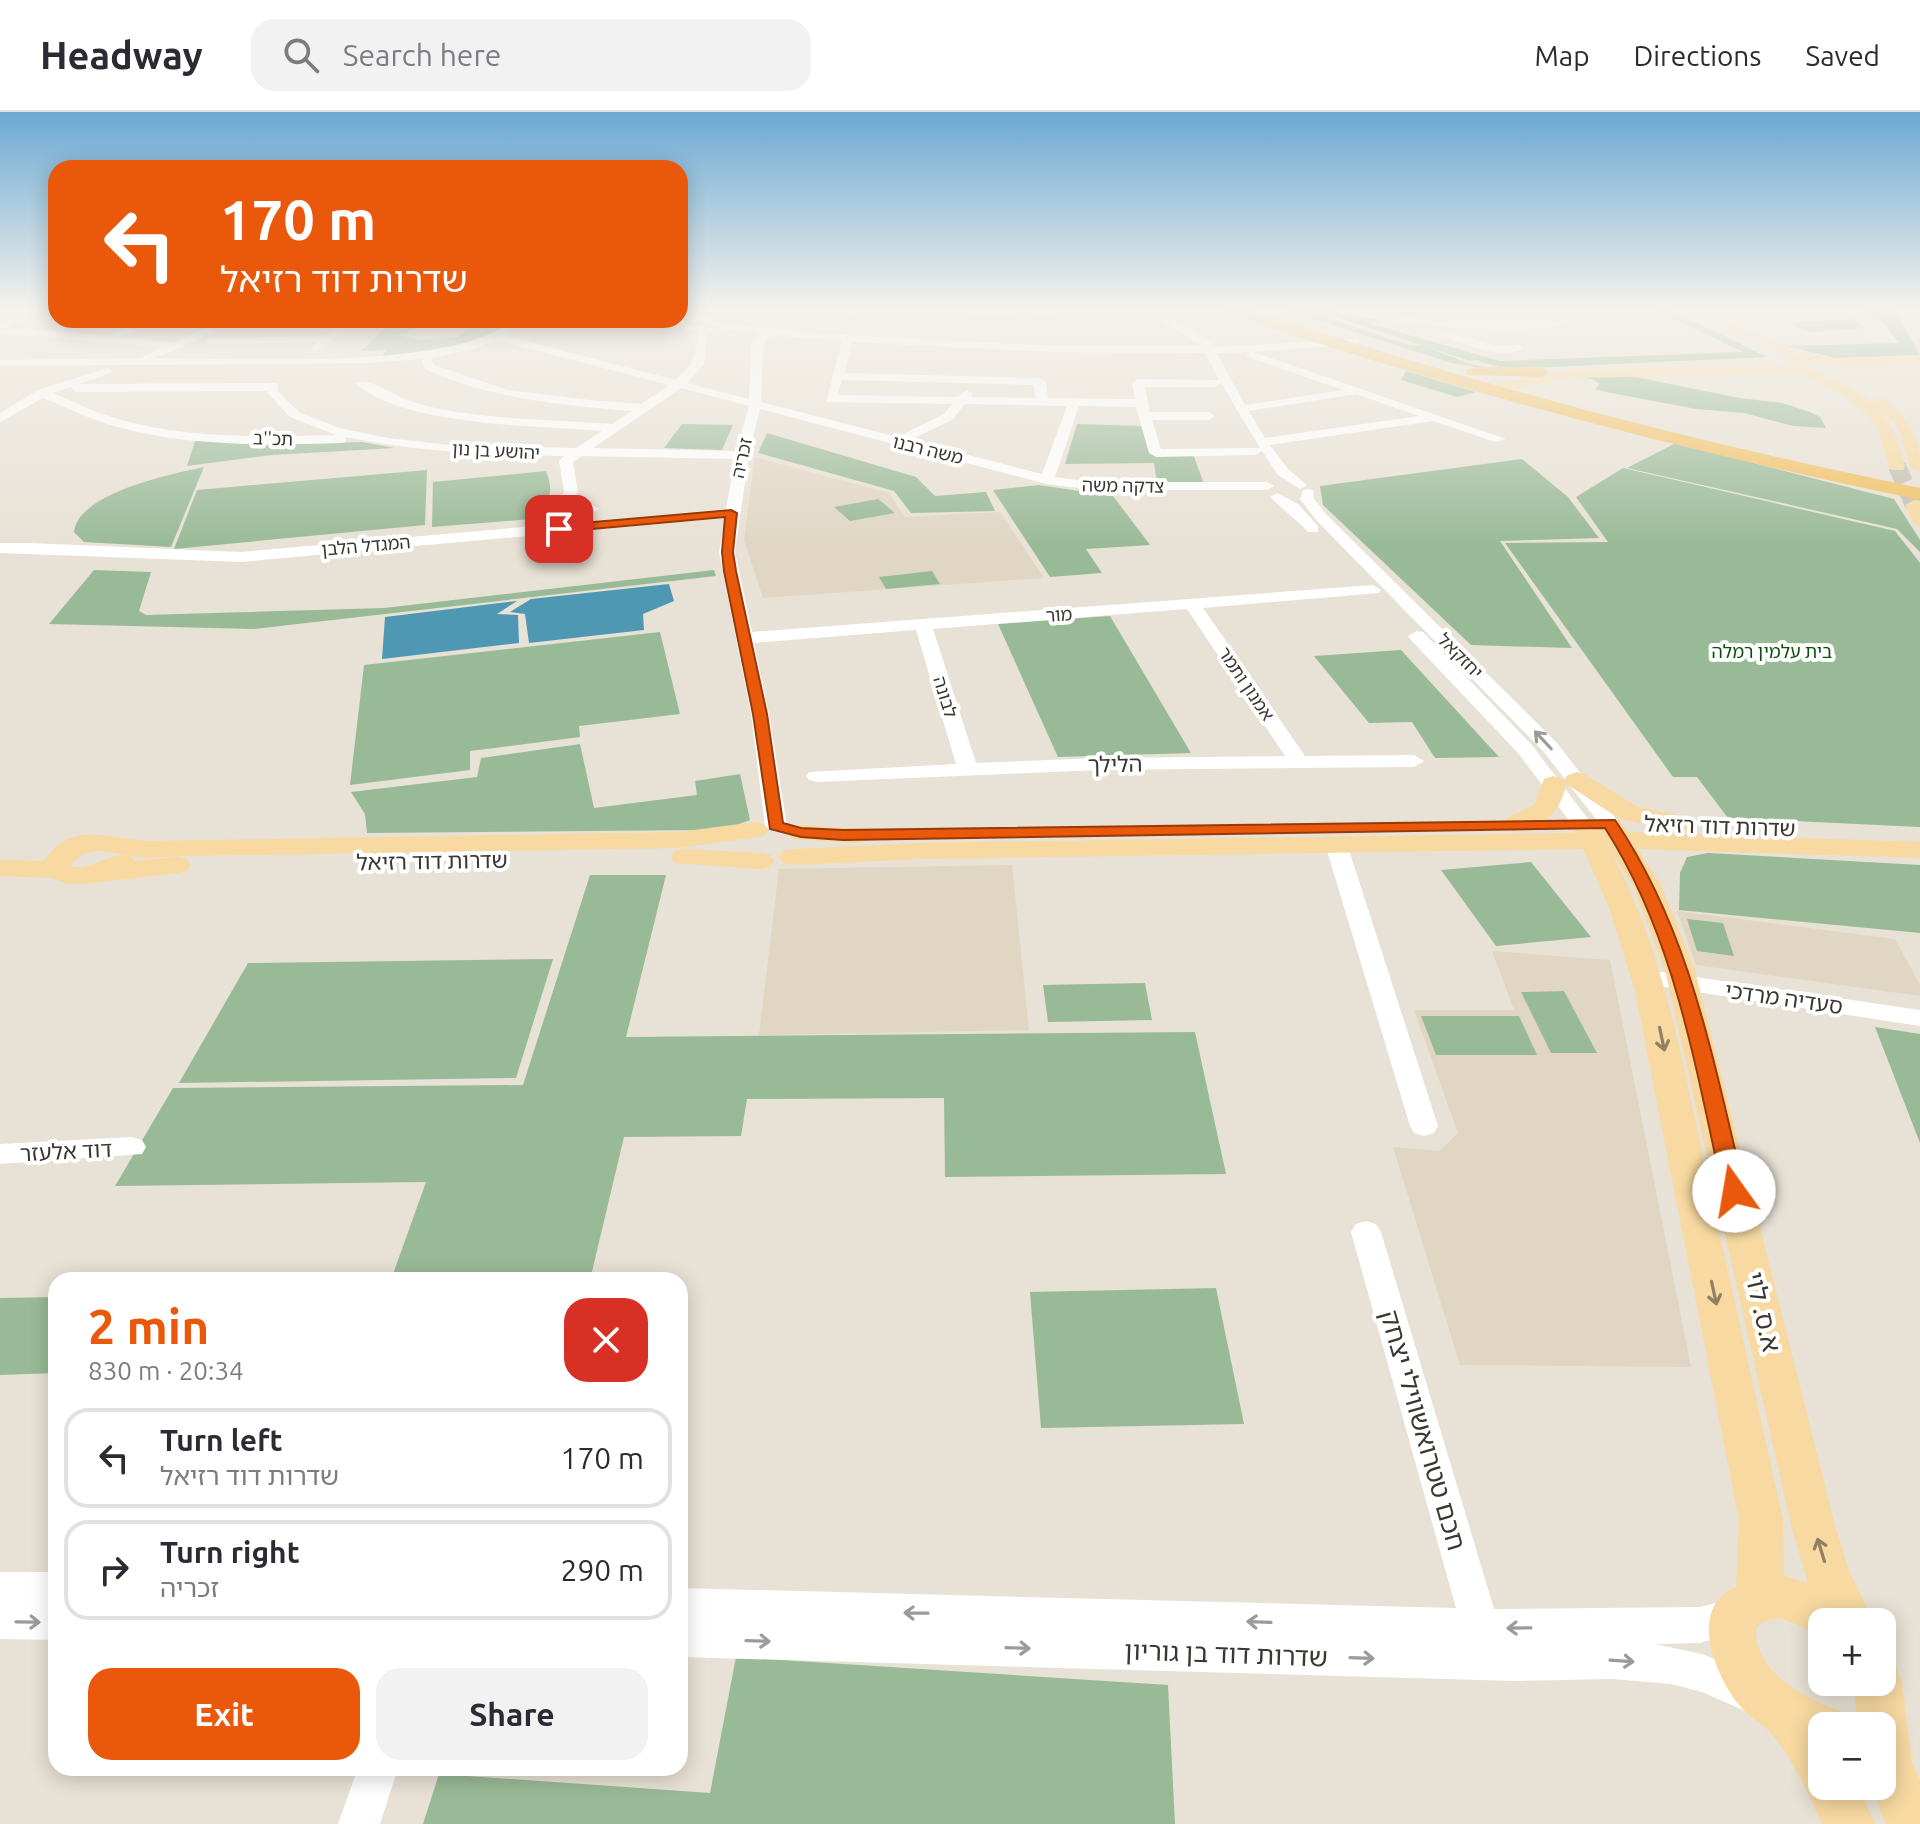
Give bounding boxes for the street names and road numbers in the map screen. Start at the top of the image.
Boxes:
street label: תכ''ב [253,427,293,449]
street label: משה רבנו [891,431,966,467]
street label: זכריה [727,436,755,480]
street label: יהושע בן נון [452,438,541,462]
street label: צדקה משה [1082,474,1164,496]
street label: המגדל הלבן [321,531,411,559]
street label: מור [1045,603,1073,625]
street label: יחזקאל [1434,629,1487,682]
street label: אמנון ותמר [1215,643,1279,724]
street label: לבונה [930,673,962,720]
street label: הלילך [1087,751,1143,776]
street label: שדרות דוד רזיאל [1644,810,1796,841]
street label: שדרות דוד רזיאל [356,847,508,874]
street label: סעדיה מרדכי [1723,977,1845,1018]
street label: דוד אלעזר [19,1136,113,1165]
street label: א.ס. לוי [1740,1269,1787,1355]
street label: חכם טטרואשווילי יצחק [1375,1306,1472,1554]
street label: שדרות דוד בן גוריון [1124,1635,1328,1672]

